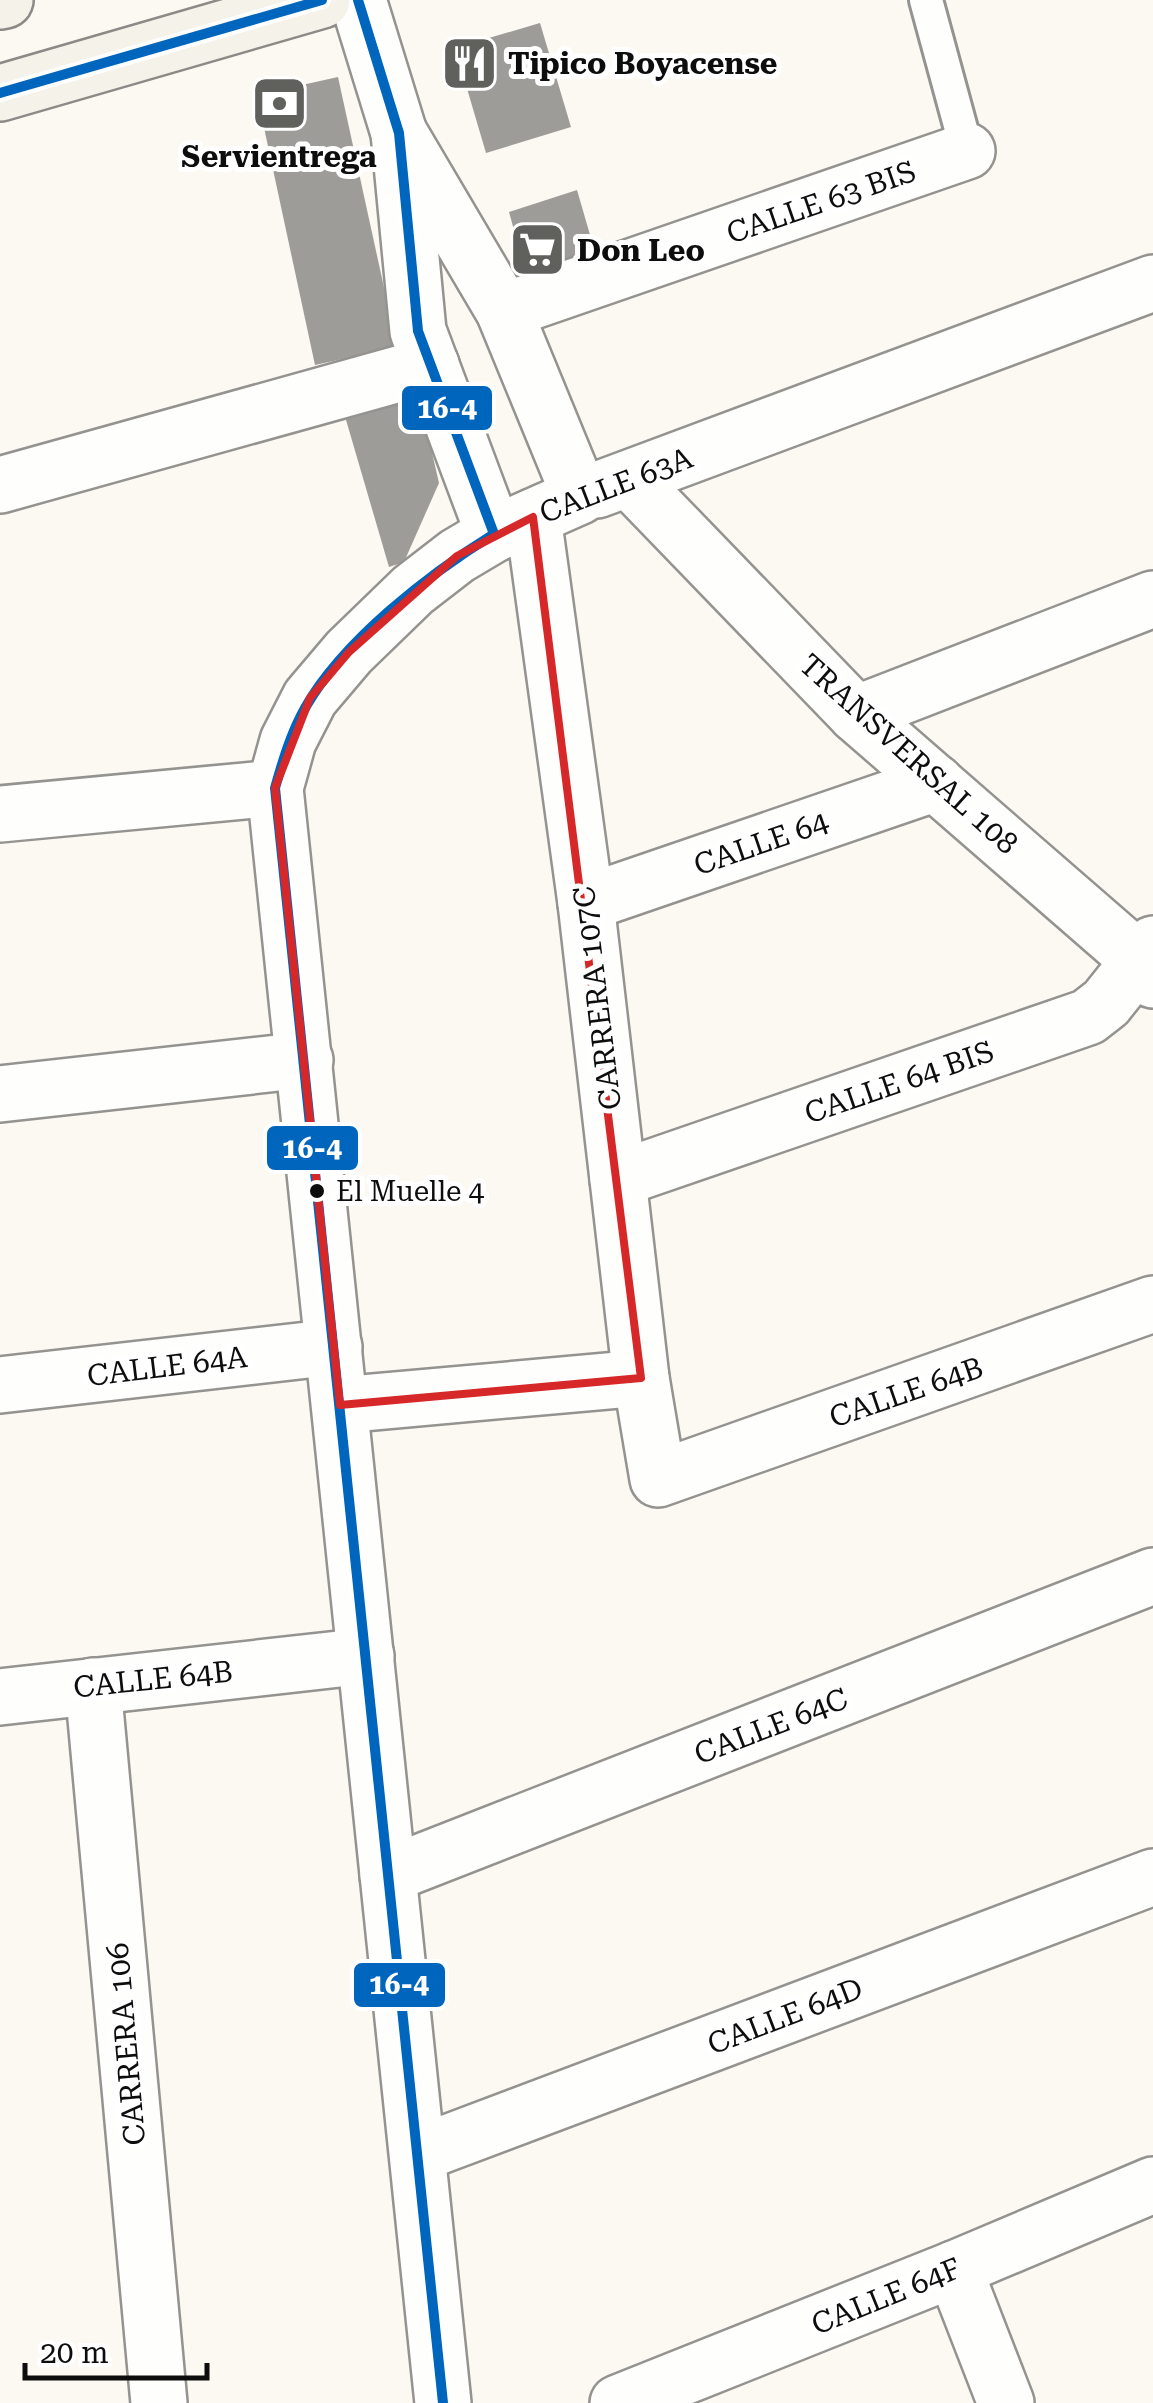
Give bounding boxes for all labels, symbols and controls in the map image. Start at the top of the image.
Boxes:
restaurant icon: Tipico Boyacense [439,33,499,93]
place label: Tipico Boyacense [508,46,777,81]
bank icon: Servientrega [249,73,309,133]
place label: Servientrega [181,139,377,174]
street label: CALLE 63 BIS [722,153,920,251]
supermarket icon: Don Leo [508,220,568,280]
place label: Don Leo [577,233,705,268]
line badge: 16-4 [400,384,494,432]
text: 16-4 [417,392,477,425]
street label: CALLE 63A [535,440,697,530]
street label: TRANSVERSAL 108 [793,647,1025,861]
street label: CALLE 64 [689,804,833,882]
street label: CARRERA 107C [566,884,628,1112]
street label: CALLE 64 BIS [800,1033,998,1131]
line badge: 16-4 [265,1124,360,1172]
text: 16-4 [282,1132,342,1165]
place label: El Muelle 4 [336,1175,485,1208]
marker: El Muelle 4 [307,1181,327,1201]
street label: CALLE 64A [85,1339,249,1393]
street label: CALLE 64B [825,1349,987,1435]
street label: CALLE 64B [72,1653,234,1705]
street label: CALLE 64C [689,1681,853,1771]
street label: CARRERA 106 [100,1941,152,2147]
line badge: 16-4 [352,1961,447,2009]
text: 16-4 [369,1968,429,2001]
street label: CALLE 64D [703,1970,867,2062]
street label: CALLE 64F [806,2250,966,2342]
scale bar [25,2318,208,2380]
text: 20 m [40,2335,109,2370]

